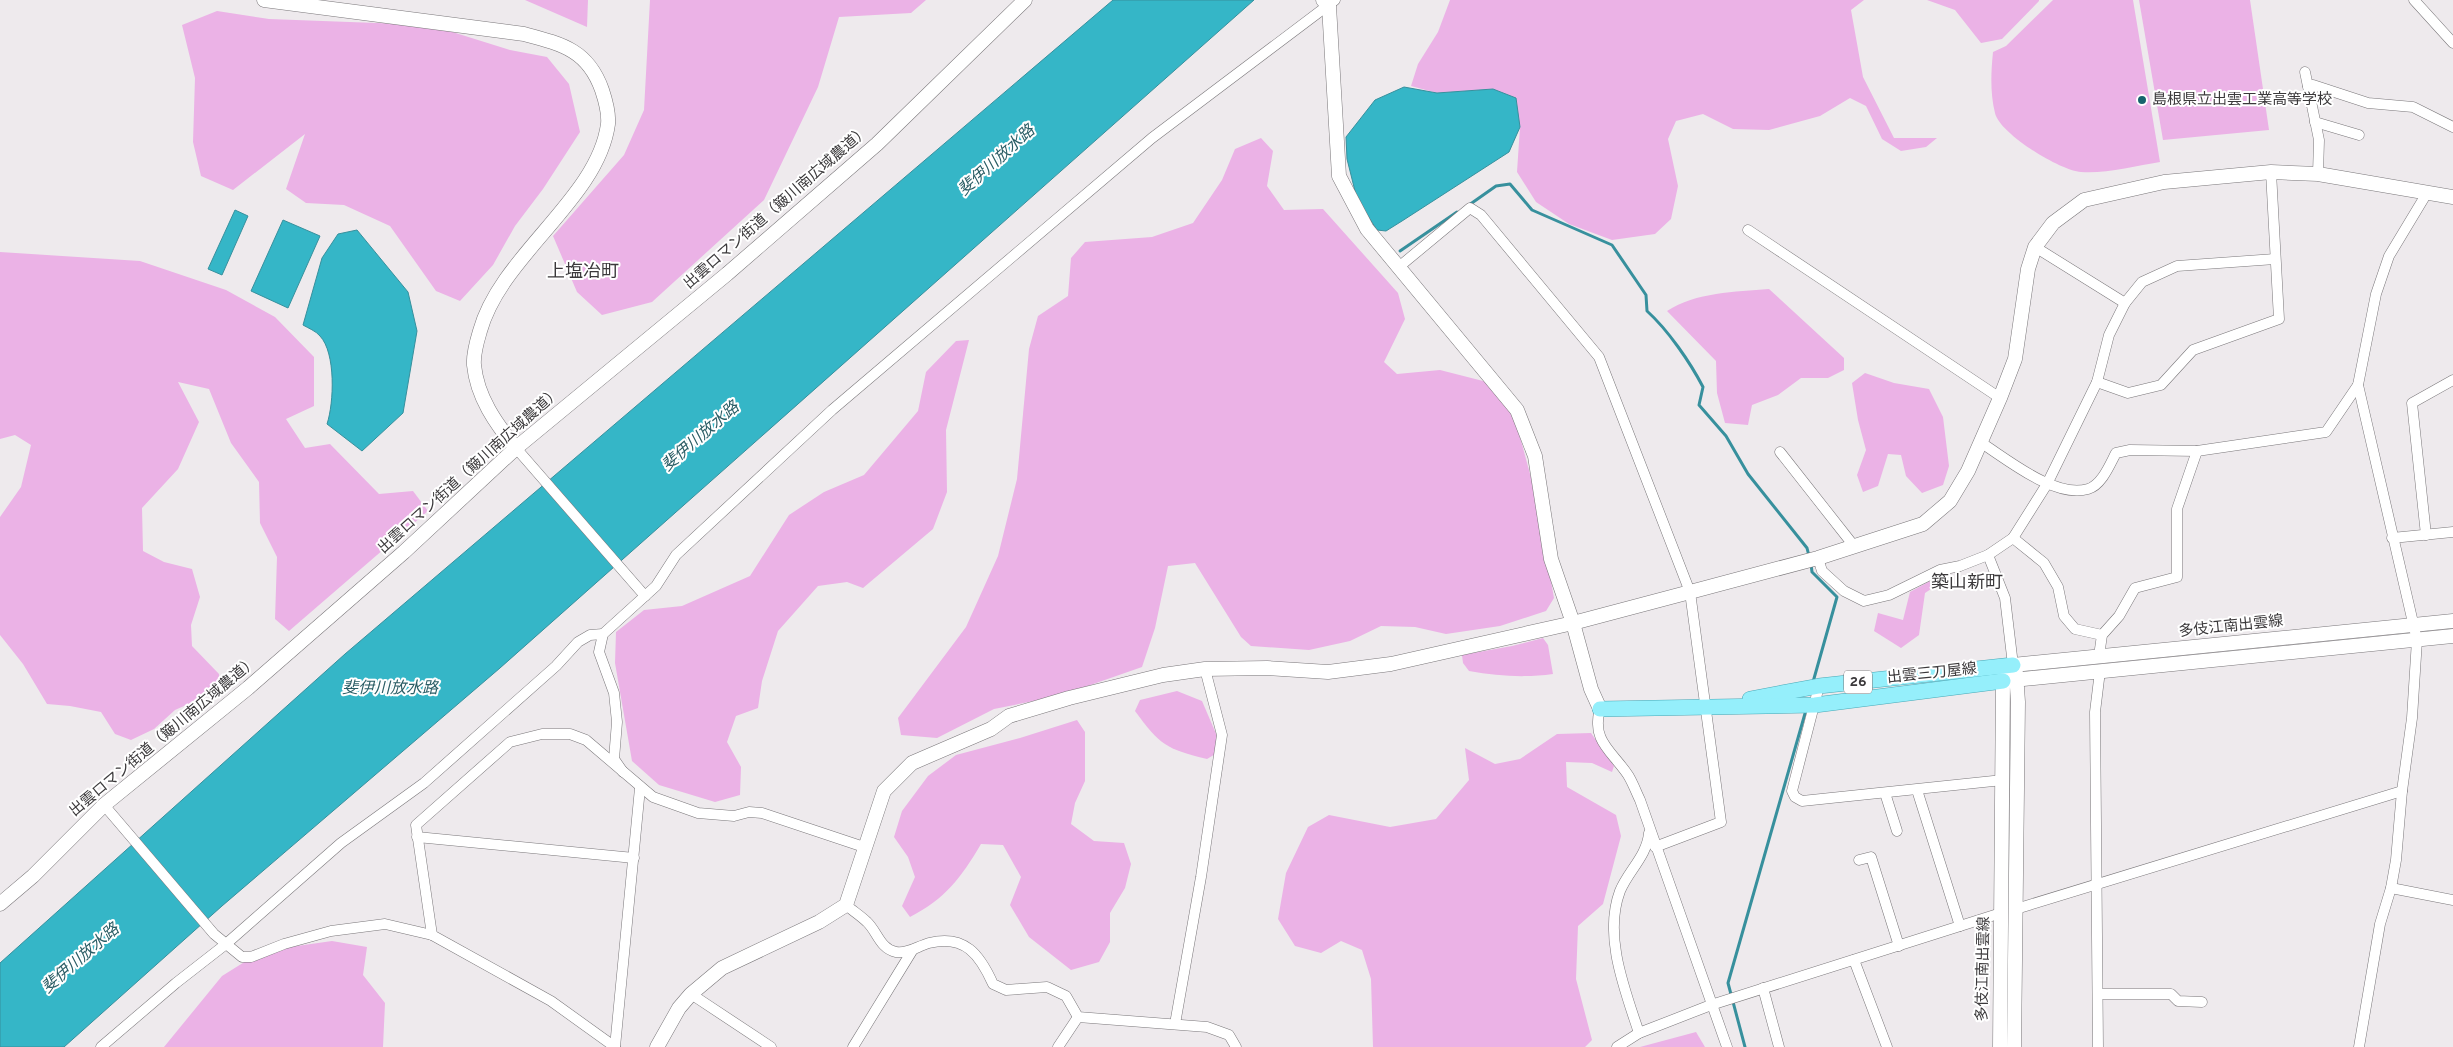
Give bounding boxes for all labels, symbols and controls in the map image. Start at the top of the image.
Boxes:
place label: 島根県立出雲工業高等学校 [2152,91,2332,110]
marker: 島根県立出雲工業高等学校 [2136,94,2148,106]
water label: 斐伊川放水路 [955,120,1041,201]
street label: 出雲ロマン街道（簸川南広域農道） [680,122,874,294]
district label: 上塩冶町 [547,261,619,284]
street label: 出雲ロマン街道（簸川南広域農道） [374,384,566,558]
water label: 斐伊川放水路 [658,397,745,476]
district label: 築山新町 [1931,572,2003,595]
street label: 多伎江南出雲線 [2178,612,2284,642]
street label: 出雲ロマン街道（簸川南広域農道） [66,653,262,821]
street label: 出雲三刀屋線 [1886,660,1978,688]
road number: 26 [1844,670,1872,694]
water label: 斐伊川放水路 [342,679,440,699]
street label: 多伎江南出雲線 [1974,916,1994,1022]
water label: 斐伊川放水路 [38,919,125,998]

